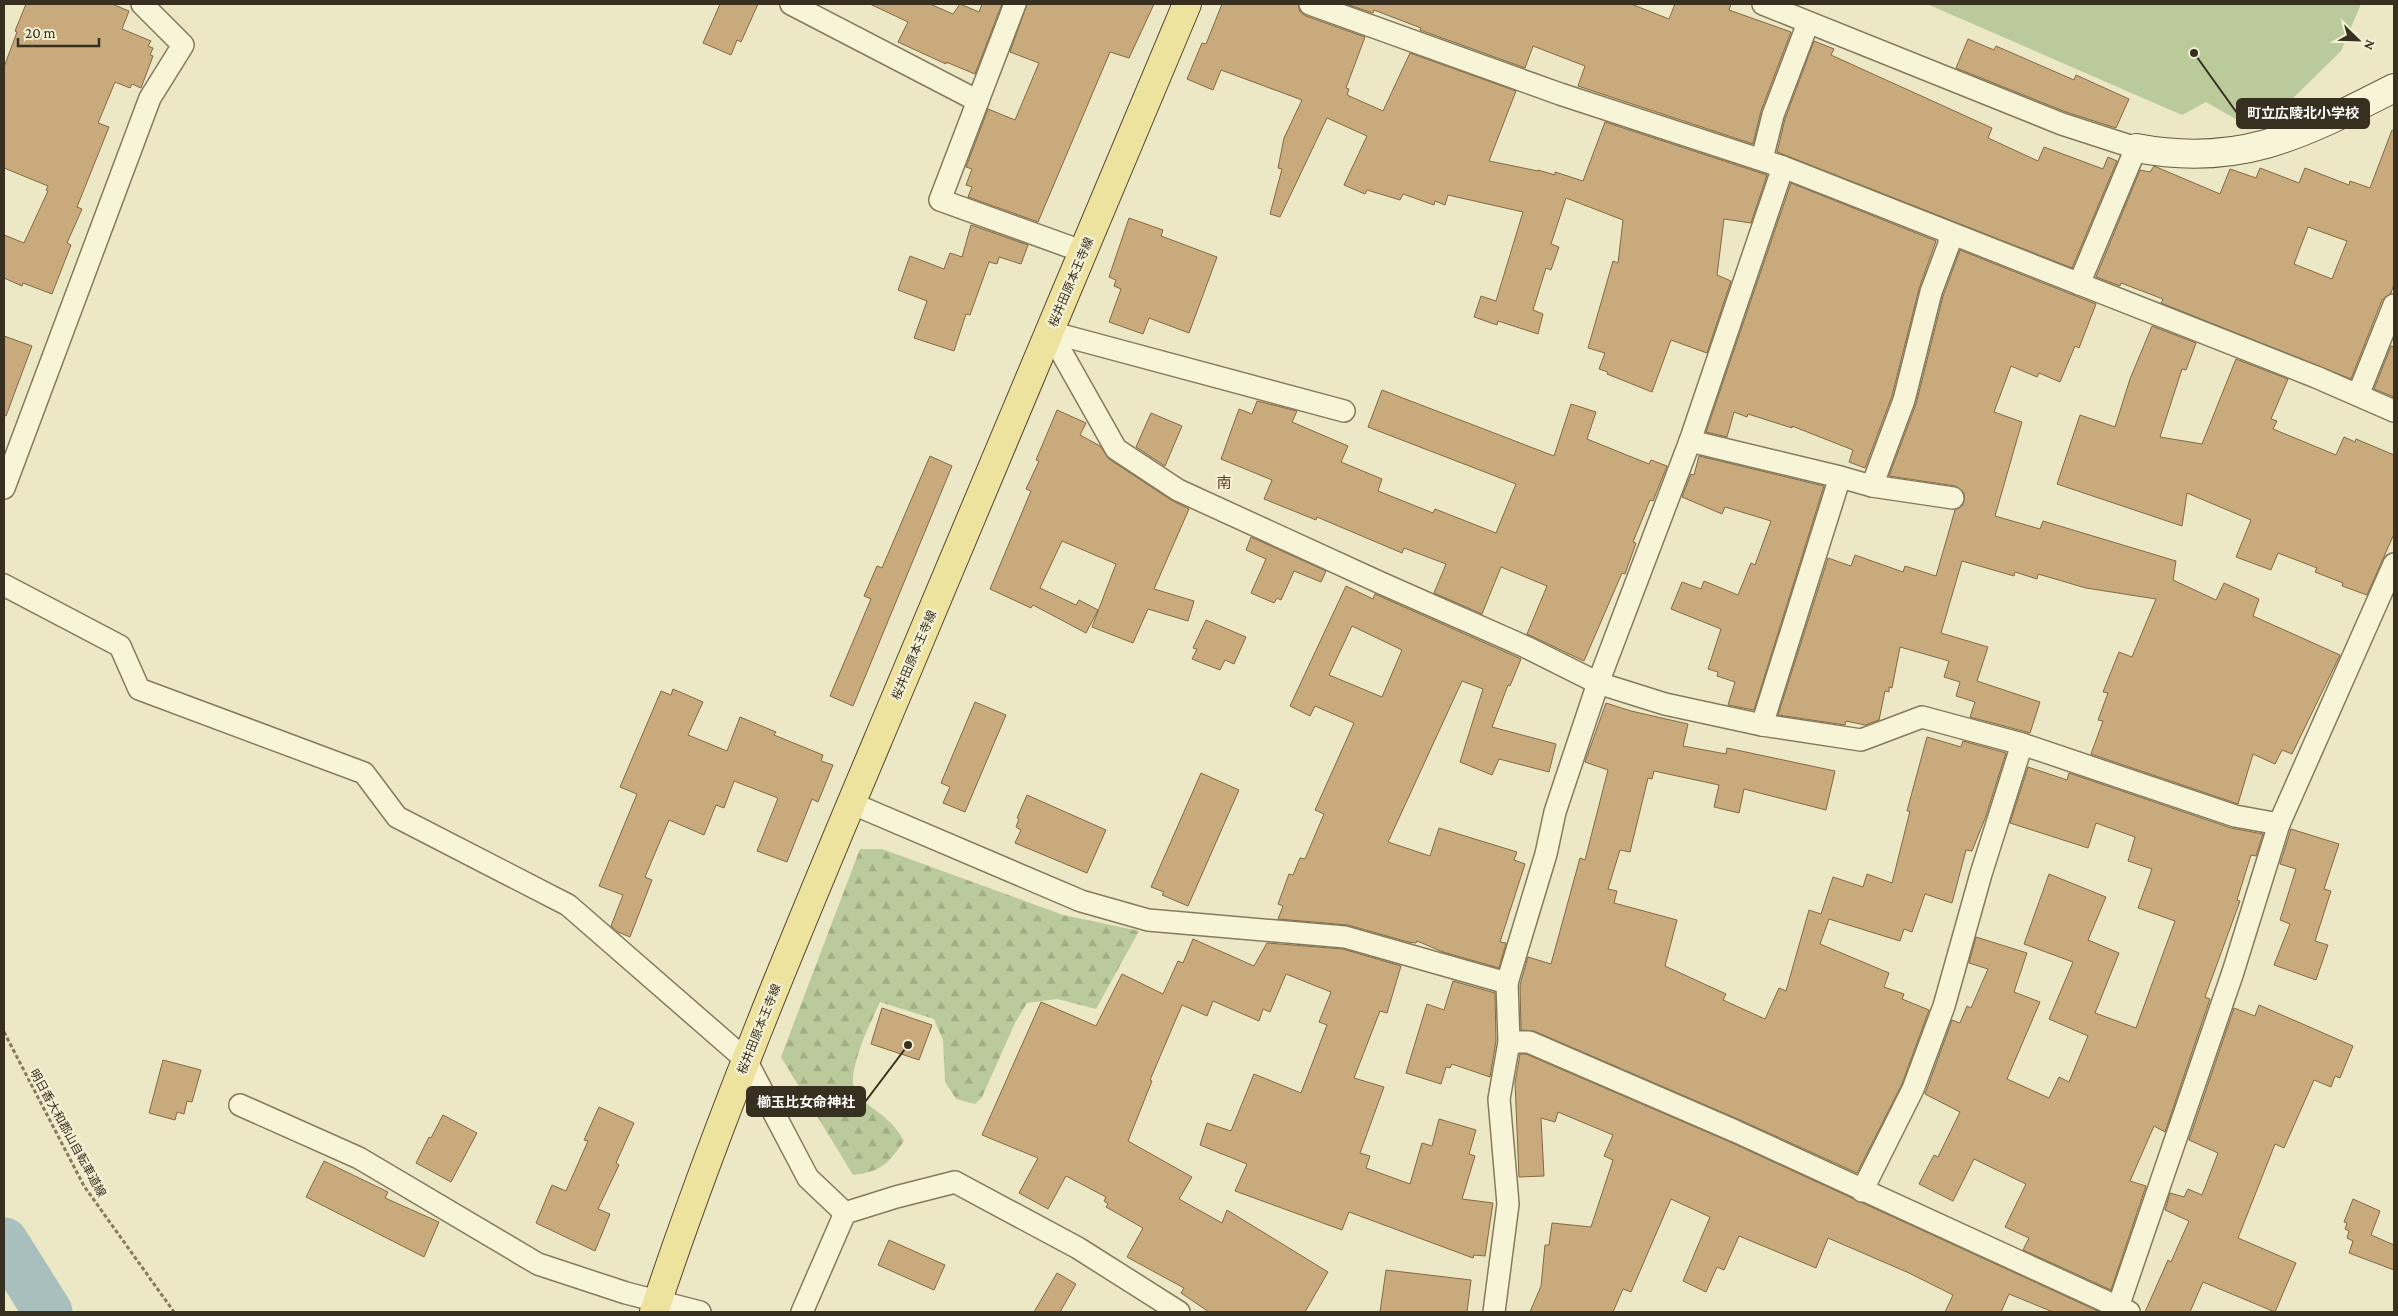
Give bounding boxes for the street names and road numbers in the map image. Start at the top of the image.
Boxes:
street label: 桜井田原本王寺線 [1046,235,1096,329]
street label: 桜井田原本王寺線 [889,608,939,702]
street label: 桜井田原本王寺線 [735,982,783,1076]
street label: 明日香大和郡山自転車道線 [27,1067,109,1199]

